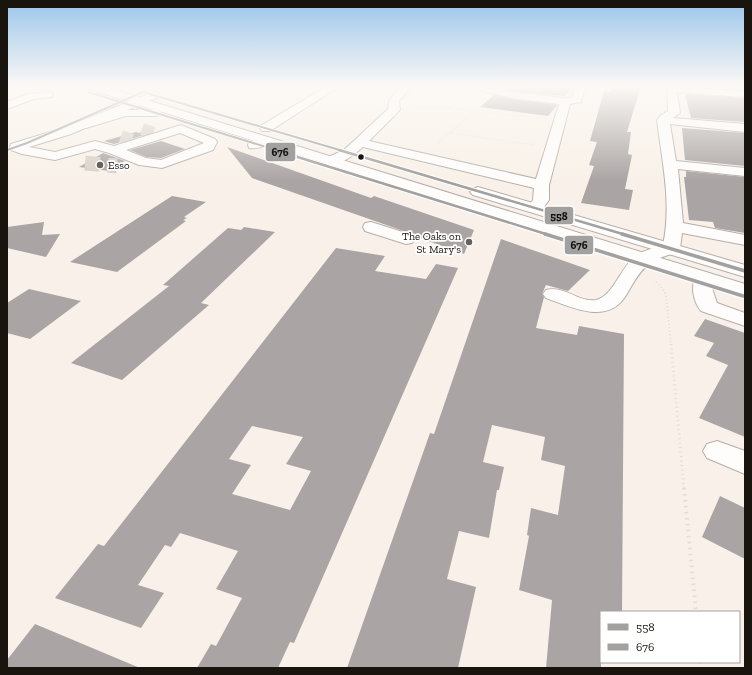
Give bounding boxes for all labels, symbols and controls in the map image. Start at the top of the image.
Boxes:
line badge: 676 [265,142,296,162]
text: 676 [271,146,289,159]
unlabelled marker [356,152,366,162]
place label: Esso [108,159,130,172]
marker: Esso [95,160,105,170]
line badge: 558 [544,206,574,225]
text: 558 [550,210,568,223]
place label: The Oaks on St Mary's [402,230,462,256]
line badge: 676 [564,235,594,255]
marker: The Oaks on St Mary's [464,237,474,247]
text: 676 [570,239,588,252]
legend [600,611,740,663]
text: 558 [636,620,655,634]
text: 676 [636,640,654,654]

